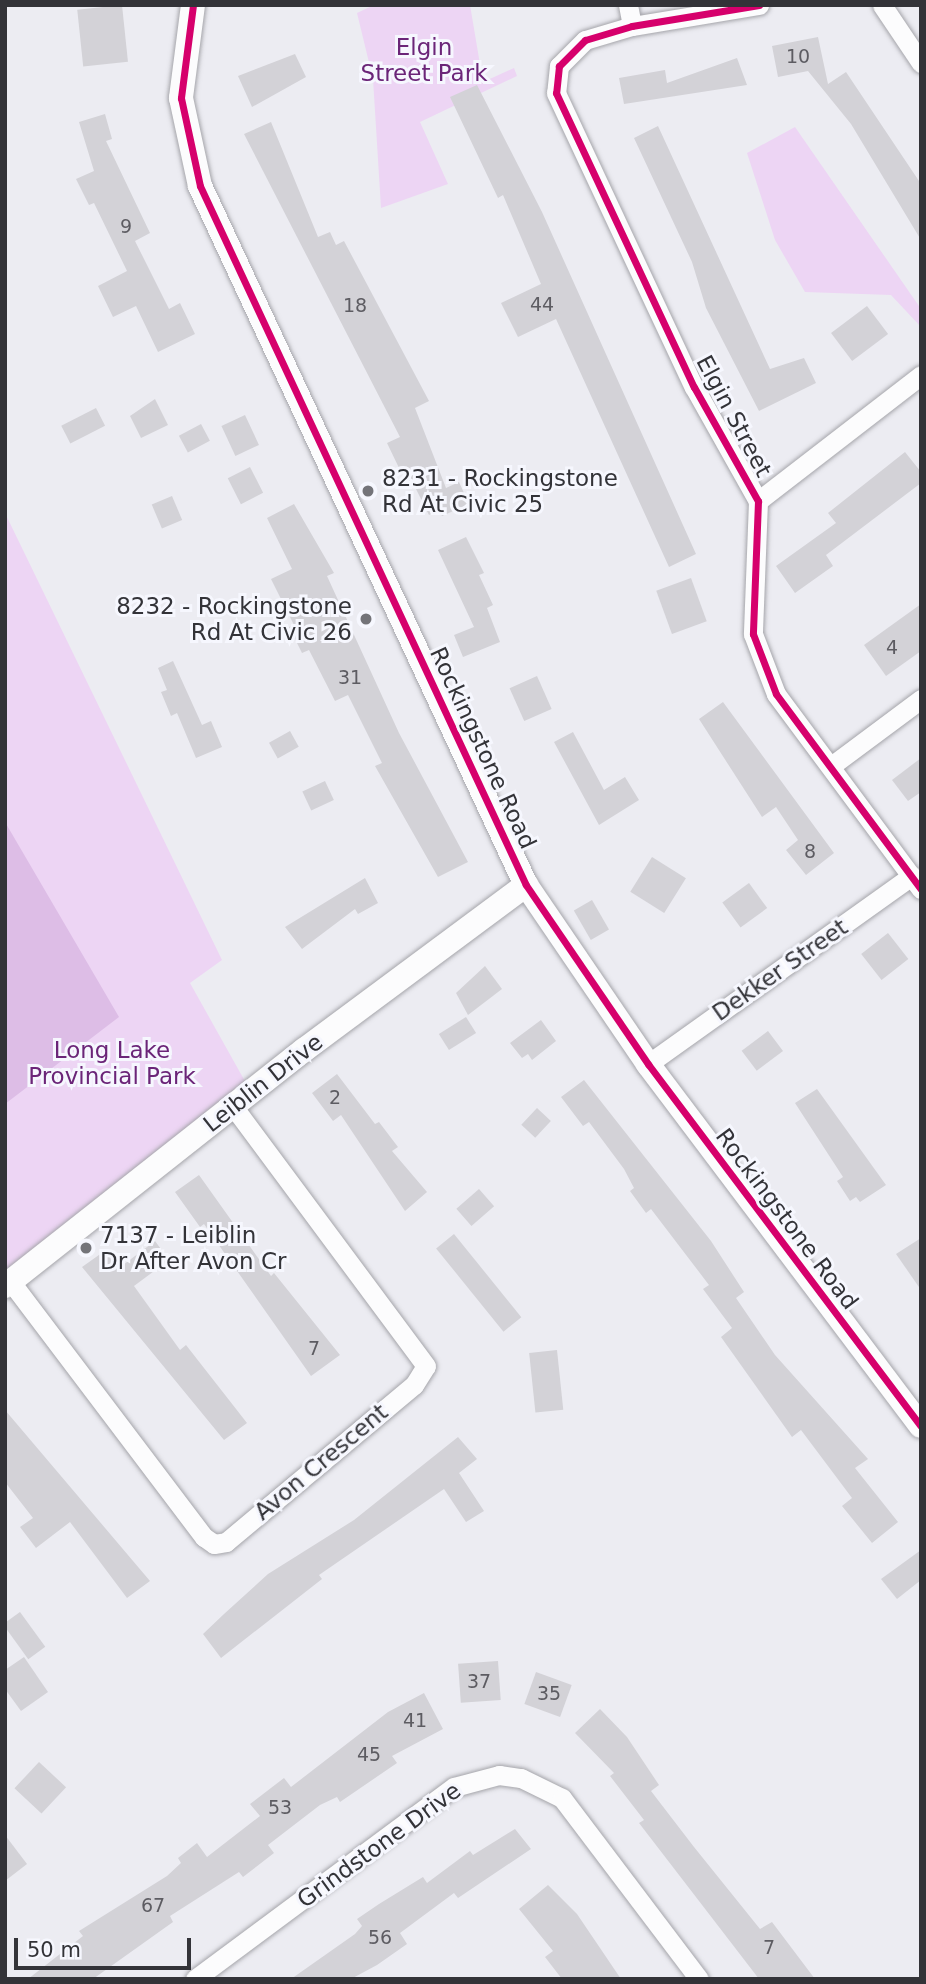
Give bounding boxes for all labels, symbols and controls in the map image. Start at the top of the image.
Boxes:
park label: Elgin Street Park [361,33,487,87]
house number: 10 [786,46,810,68]
house number: 9 [120,216,132,238]
house number: 44 [530,294,554,316]
house number: 18 [343,295,367,317]
street label: Elgin Street [690,351,778,481]
place label: 8231 - Rockingstone Rd At Civic 25 [382,464,618,518]
marker: 8231 - Rockingstone Rd At Civic 25 [360,483,376,499]
place label: 8232 - Rockingstone Rd At Civic 26 [116,592,352,646]
marker: 8232 - Rockingstone Rd At Civic 26 [358,611,374,627]
house number: 4 [886,637,898,659]
street label: Rockingstone Road [424,643,542,853]
house number: 31 [338,667,362,689]
house number: 8 [804,841,816,863]
street label: Dekker Street [707,913,853,1027]
street label: Leiblin Drive [198,1028,328,1138]
park label: Long Lake Provincial Park [28,1036,196,1090]
house number: 2 [329,1087,341,1109]
street label: Rockingstone Road [710,1123,864,1315]
place label: 7137 - Leiblin Dr After Avon Cr [100,1221,286,1275]
marker: 7137 - Leiblin Dr After Avon Cr [78,1240,94,1256]
house number: 7 [308,1338,320,1360]
street label: Avon Crescent [249,1398,393,1526]
house number: 37 [467,1671,491,1693]
house number: 35 [537,1683,561,1705]
house number: 41 [403,1710,427,1732]
house number: 45 [357,1744,381,1766]
street label: Grindstone Drive [292,1776,466,1914]
house number: 53 [268,1797,292,1819]
house number: 67 [141,1895,165,1917]
scale bar [18,1924,194,1968]
house number: 56 [368,1927,392,1949]
house number: 7 [763,1937,775,1959]
text: 50 m [27,1938,81,1962]

